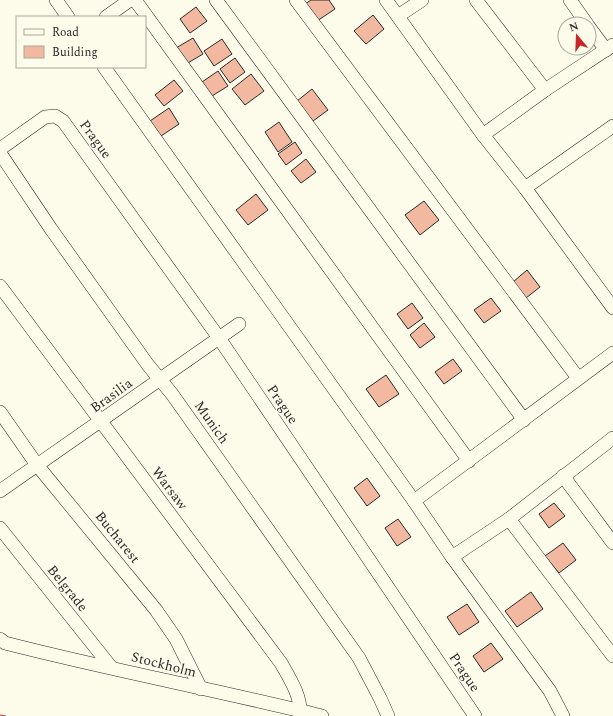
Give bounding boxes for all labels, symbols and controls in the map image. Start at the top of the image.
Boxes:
legend [16,16,146,68]
north arrow [557,16,597,56]
text: N [567,18,581,37]
text: Road [52,23,79,42]
text: Building [52,43,98,62]
street label: Prague [74,116,117,163]
street label: Brasilia [86,373,137,418]
street label: Prague [262,380,304,428]
street label: Munich [189,396,234,448]
street label: Warsaw [146,462,193,515]
street label: Bucharest [90,507,145,568]
street label: Belgrade [42,560,93,616]
street label: Stockholm [129,646,199,683]
street label: Prague [444,648,486,696]

